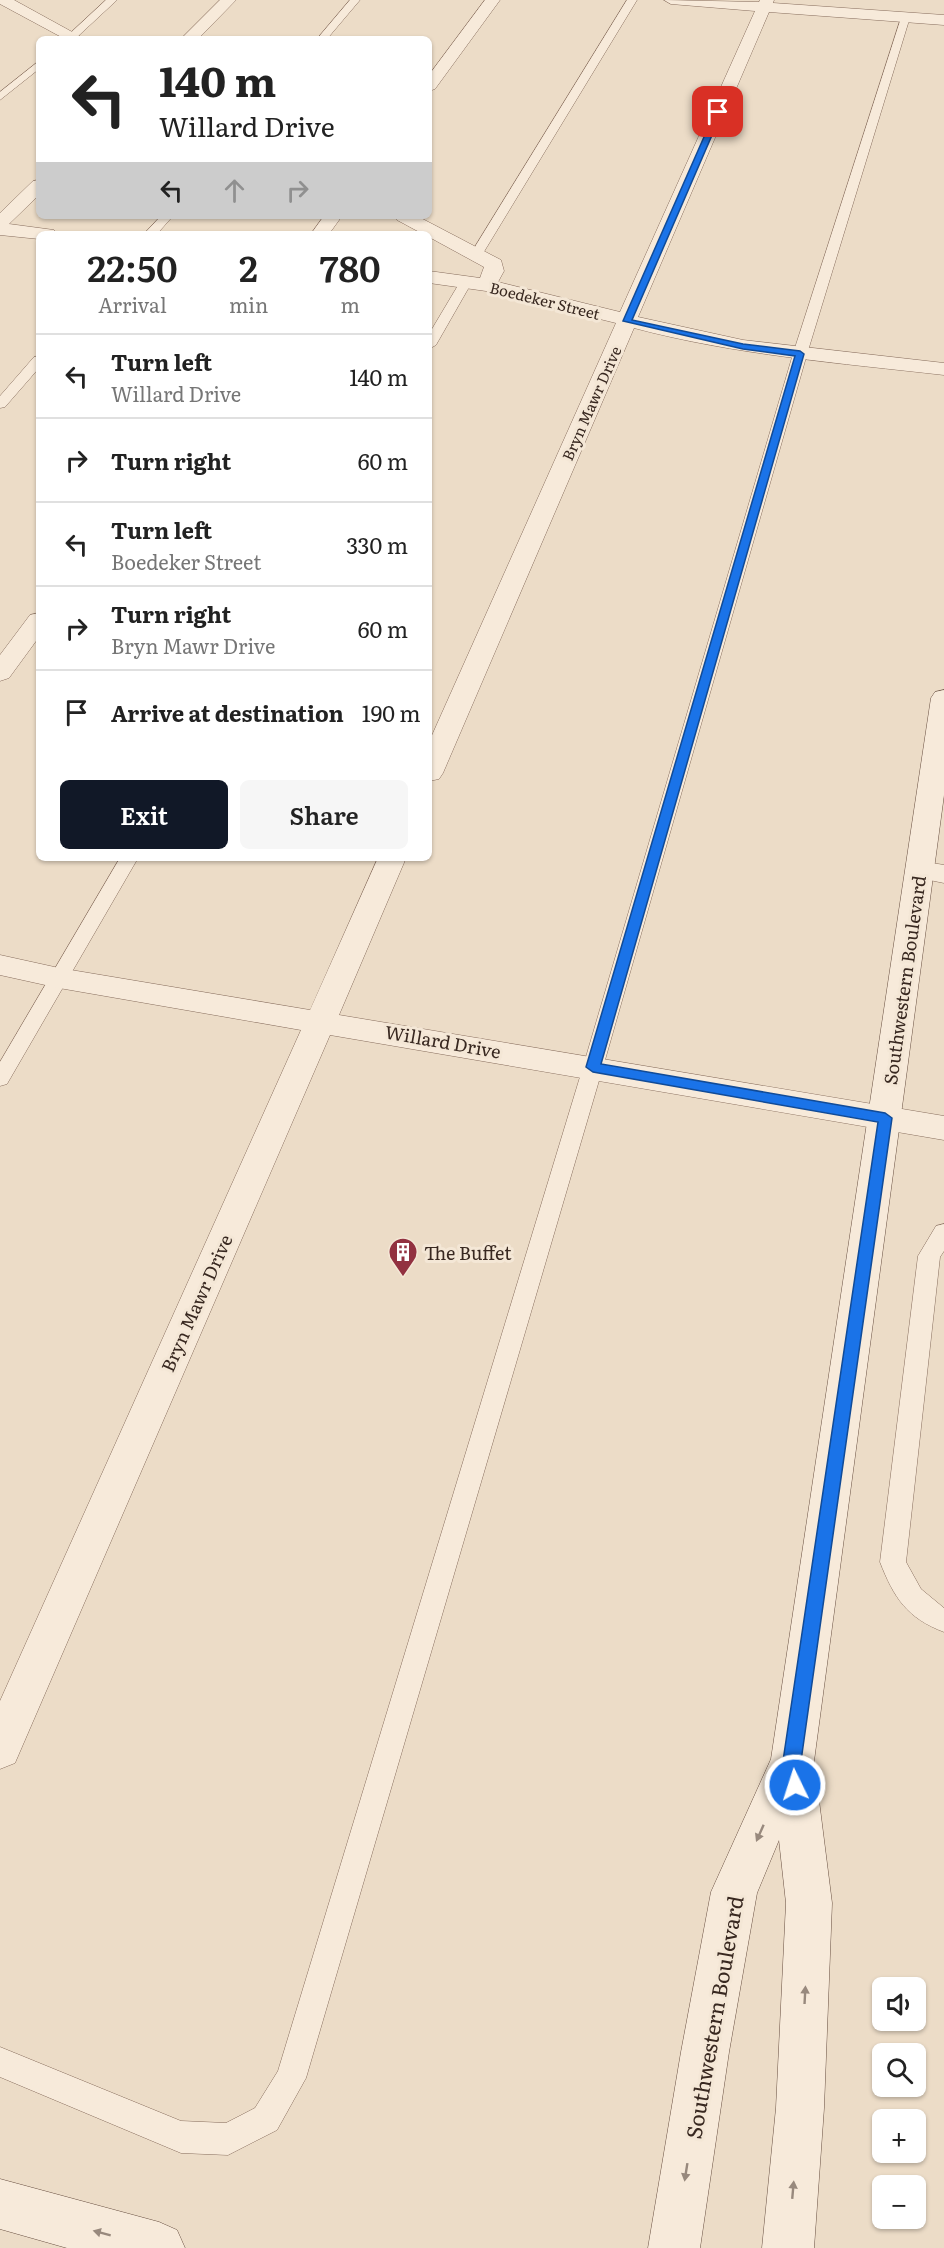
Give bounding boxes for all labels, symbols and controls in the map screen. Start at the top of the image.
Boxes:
text: 140 m [159,48,276,110]
icon: left [60,60,138,138]
pin [692,86,743,137]
icon: arrive [701,95,734,128]
text: Willard Drive [159,105,335,145]
icon: left [155,174,188,207]
icon: ahead [218,174,251,207]
icon: right [281,174,314,207]
text: 22:50 [87,240,178,293]
text: 2 [239,240,258,293]
text: 780 [319,240,381,293]
street label: Boedeker Street [488,275,602,325]
text: Arrival [98,289,167,319]
text: min [229,289,268,319]
text: m [340,289,360,319]
street label: Bryn Mawr Drive [555,342,627,464]
text: Turn left [111,345,212,378]
icon: left [60,360,93,393]
text: 140 m [349,360,408,393]
text: Willard Drive [111,378,241,408]
icon: right [60,444,93,477]
text: Turn right [111,444,231,477]
text: 60 m [358,444,408,477]
text: Turn left [111,513,212,546]
icon: left [60,528,93,561]
text: 330 m [346,528,408,561]
text: Boedeker Street [111,546,261,576]
text: Turn right [111,597,231,630]
icon: right [60,612,93,645]
text: 60 m [358,612,408,645]
text: Bryn Mawr Drive [111,630,275,660]
icon: arrive [60,696,93,729]
text: Arrive at destination [111,696,344,729]
text: 190 m [362,696,421,729]
button: Exit [60,780,228,849]
button: Share [240,780,408,849]
street label: Southwestern Boulevard [876,874,932,1086]
street label: Willard Drive [383,1018,503,1064]
street label: Bryn Mawr Drive [154,1230,238,1376]
building icon: The Buffet [387,1236,419,1278]
place label: The Buffet [424,1239,512,1266]
position arrow [763,1753,827,1817]
one-way arrow [755,1825,765,1843]
street label: Southwestern Boulevard [676,1893,750,2141]
map controls [872,1977,926,2229]
button: sound [872,1977,926,2031]
one-way arrow [801,1986,810,2005]
button: search [872,2043,926,2097]
button: + [872,2109,926,2163]
one-way arrow [681,2163,690,2182]
button: − [872,2175,926,2229]
one-way arrow [788,2180,798,2199]
one-way arrow [93,2227,111,2237]

